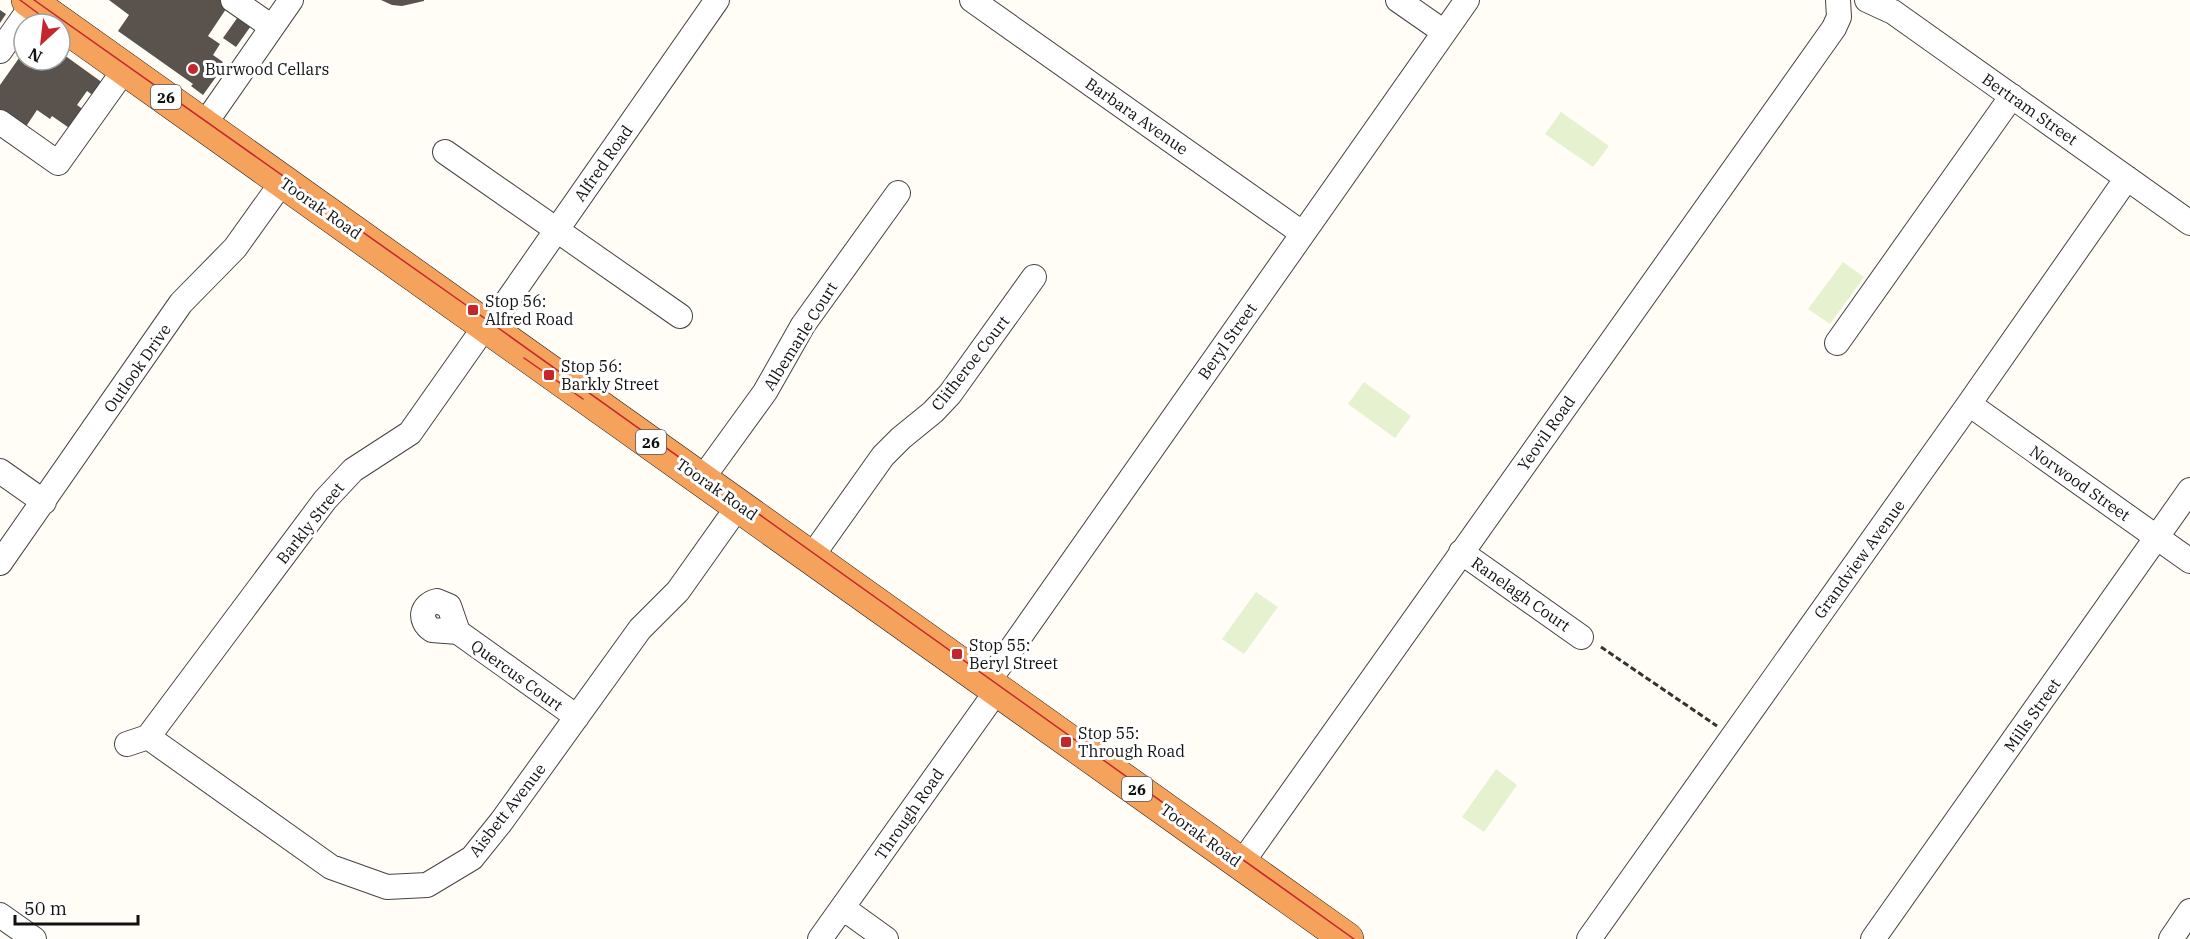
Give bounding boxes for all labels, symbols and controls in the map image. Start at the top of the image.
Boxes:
north arrow [12,12,72,72]
text: N [25,44,45,67]
place label: Burwood Cellars [205,59,329,79]
marker: Burwood Cellars [186,62,200,76]
street label: Bertram Street [1978,69,2082,149]
street label: Barbara Avenue [1082,73,1192,159]
road number: 26 [151,85,181,109]
street label: Alfred Road [569,121,637,205]
street label: Toorak Road [276,173,366,244]
street label: Albemarle Court [759,278,842,394]
place label: Stop 56: Alfred Road [485,291,574,329]
street label: Beryl Street [1193,299,1261,383]
marker: Stop 56: Alfred Road [466,303,480,317]
street label: Clitheroe Court [927,311,1014,414]
street label: Outlook Drive [99,320,175,416]
place label: Stop 56: Barkly Street [561,356,659,394]
marker: Stop 56: Barkly Street [542,368,556,382]
street label: Yeovil Road [1513,392,1579,474]
road number: 26 [636,430,666,454]
street label: Norwood Street [2026,441,2134,525]
street label: Toorak Road [672,454,762,525]
street label: Barkly Street [272,478,348,568]
street label: Grandview Avenue [1809,496,1909,622]
street label: Ranelagh Court [1468,552,1575,636]
street label: Quercus Court [467,635,567,715]
place label: Stop 55: Beryl Street [969,635,1058,673]
marker: Stop 55: Beryl Street [950,647,964,661]
street label: Mills Street [1999,674,2065,756]
place label: Stop 55: Through Road [1078,723,1185,761]
marker: Stop 55: Through Road [1059,735,1073,749]
street label: Aisbett Avenue [464,759,550,861]
street label: Through Road [870,764,948,864]
road number: 26 [1122,777,1152,801]
street label: Toorak Road [1157,799,1246,871]
scale bar [15,888,138,926]
text: 50 m [24,897,67,920]

